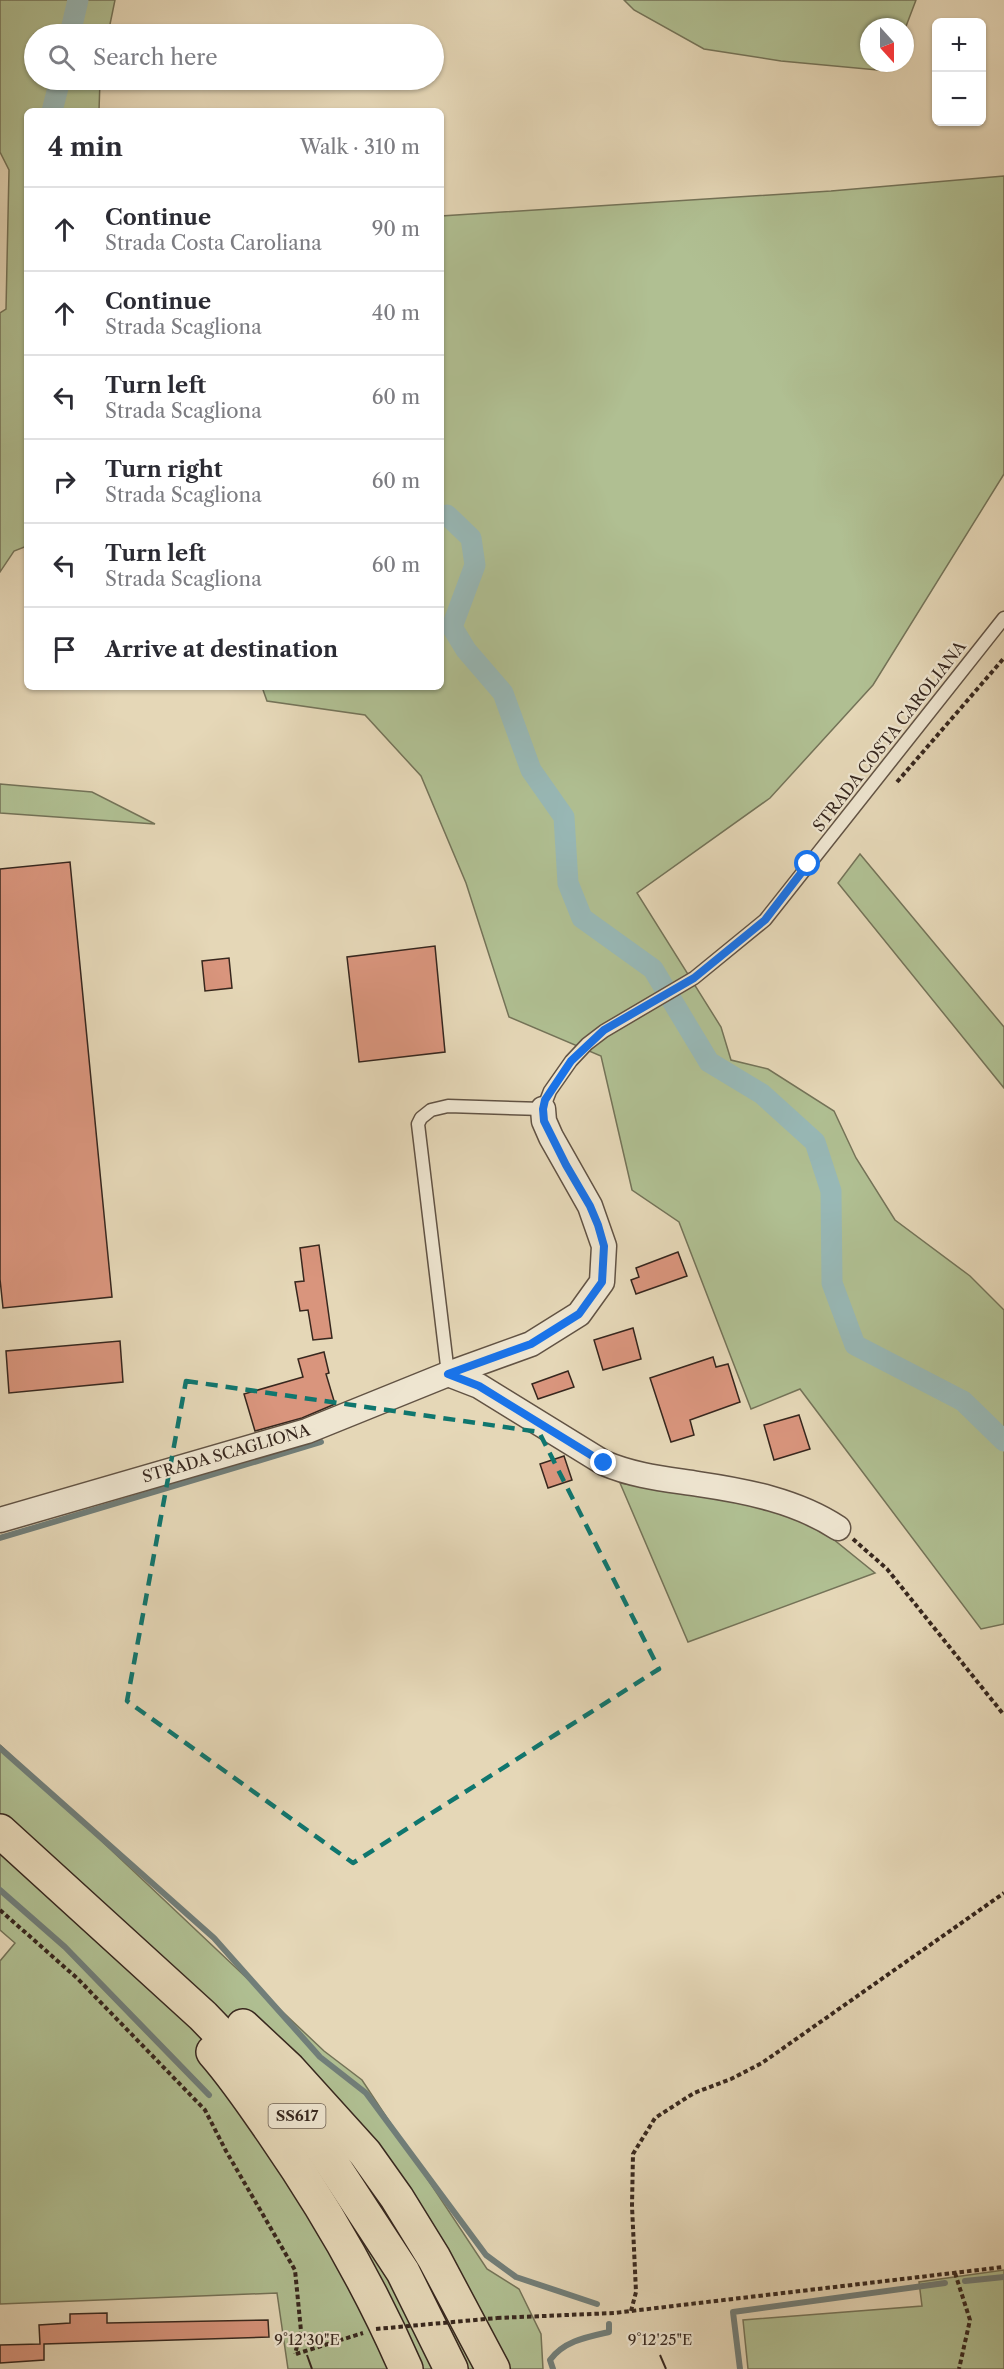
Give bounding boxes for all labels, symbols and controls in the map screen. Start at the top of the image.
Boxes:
north arrow [860,18,914,72]
map controls [932,18,986,126]
button: + [932,18,986,72]
search box [24,24,444,90]
icon: search [45,41,78,74]
text: Search here [93,44,218,71]
button: − [932,72,986,126]
text: 4 min [48,131,123,163]
text: Walk · 310 m [300,135,420,159]
text: Continue [105,204,211,231]
icon: ahead [48,213,81,246]
text: 90 m [372,217,420,241]
text: Strada Costa Caroliana [105,231,322,255]
text: Continue [105,288,211,315]
icon: ahead [48,297,81,330]
text: 40 m [372,301,420,325]
text: Strada Scagliona [105,315,262,339]
text: Turn left [105,372,206,399]
icon: left [48,381,81,414]
text: 60 m [372,385,420,409]
text: Strada Scagliona [105,399,262,423]
text: Turn right [105,456,223,483]
icon: right [48,465,81,498]
text: 60 m [372,469,420,493]
text: Strada Scagliona [105,483,262,507]
text: Turn left [105,540,206,567]
icon: left [48,549,81,582]
text: 60 m [372,553,420,577]
text: Strada Scagliona [105,567,262,591]
icon: arrive [48,633,81,666]
text: Arrive at destination [105,636,338,663]
street label: STRADA COSTA CAROLIANA [808,636,970,835]
route start [794,850,820,876]
street label: STRADA SCAGLIONA [140,1419,313,1487]
route end [590,1449,616,1475]
road number: SS617 [268,2104,326,2128]
text: 9°12'30"E [274,2330,340,2349]
text: 9°12'25"E [628,2330,692,2349]

